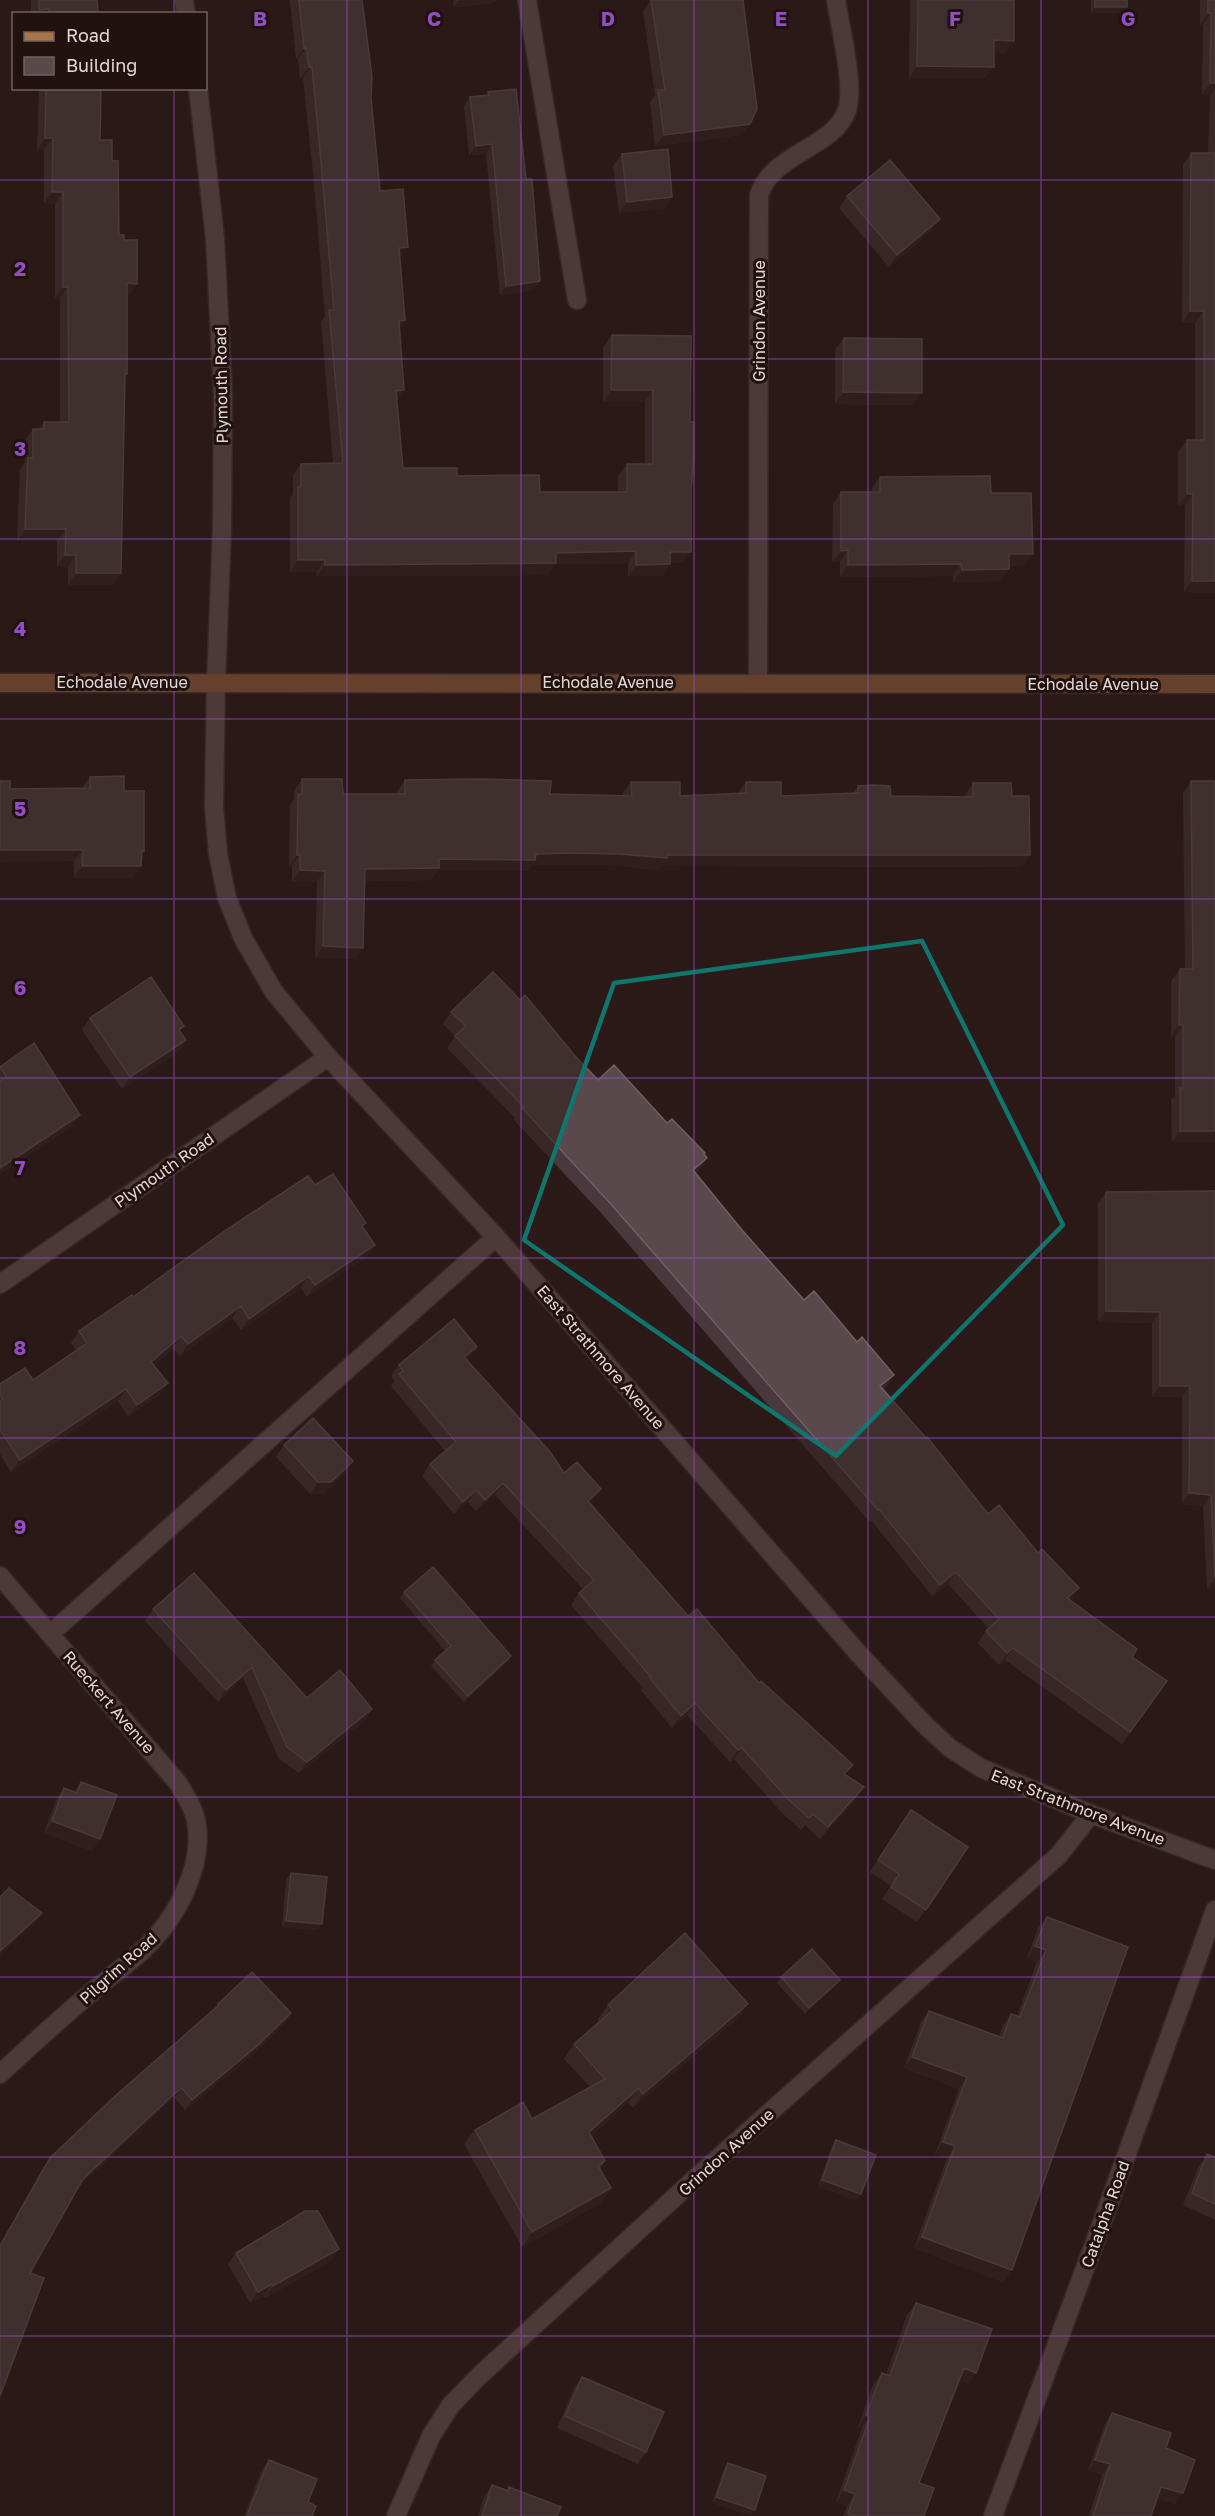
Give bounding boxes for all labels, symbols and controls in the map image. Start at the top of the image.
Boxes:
text: B [253,6,267,30]
text: C [427,6,441,30]
text: D [601,6,615,30]
text: E [775,6,787,30]
text: F [949,6,961,30]
text: G [1121,6,1135,30]
legend [12,12,207,90]
text: Road [66,24,110,46]
text: Building [66,54,137,76]
text: 2 [14,256,26,280]
street label: Grindon Avenue [749,260,769,382]
street label: Plymouth Road [210,326,232,444]
text: 3 [14,436,26,460]
text: 4 [14,616,26,640]
street label: Echodale Avenue [56,672,188,692]
street label: Echodale Avenue [542,672,674,692]
street label: Echodale Avenue [1027,674,1159,694]
text: 5 [14,796,26,820]
text: 6 [14,975,26,999]
street label: Plymouth Road [110,1128,218,1212]
text: 7 [15,1155,26,1179]
street label: East Strathmore Avenue [533,1281,669,1433]
text: 8 [14,1335,26,1359]
text: 9 [14,1514,26,1538]
street label: Rueckert Avenue [59,1647,159,1757]
street label: East Strathmore Avenue [988,1765,1168,1849]
street label: Pilgrim Road [75,1928,161,2008]
street label: Grindon Avenue [674,2104,778,2200]
street label: Catalpha Road [1076,2158,1134,2270]

